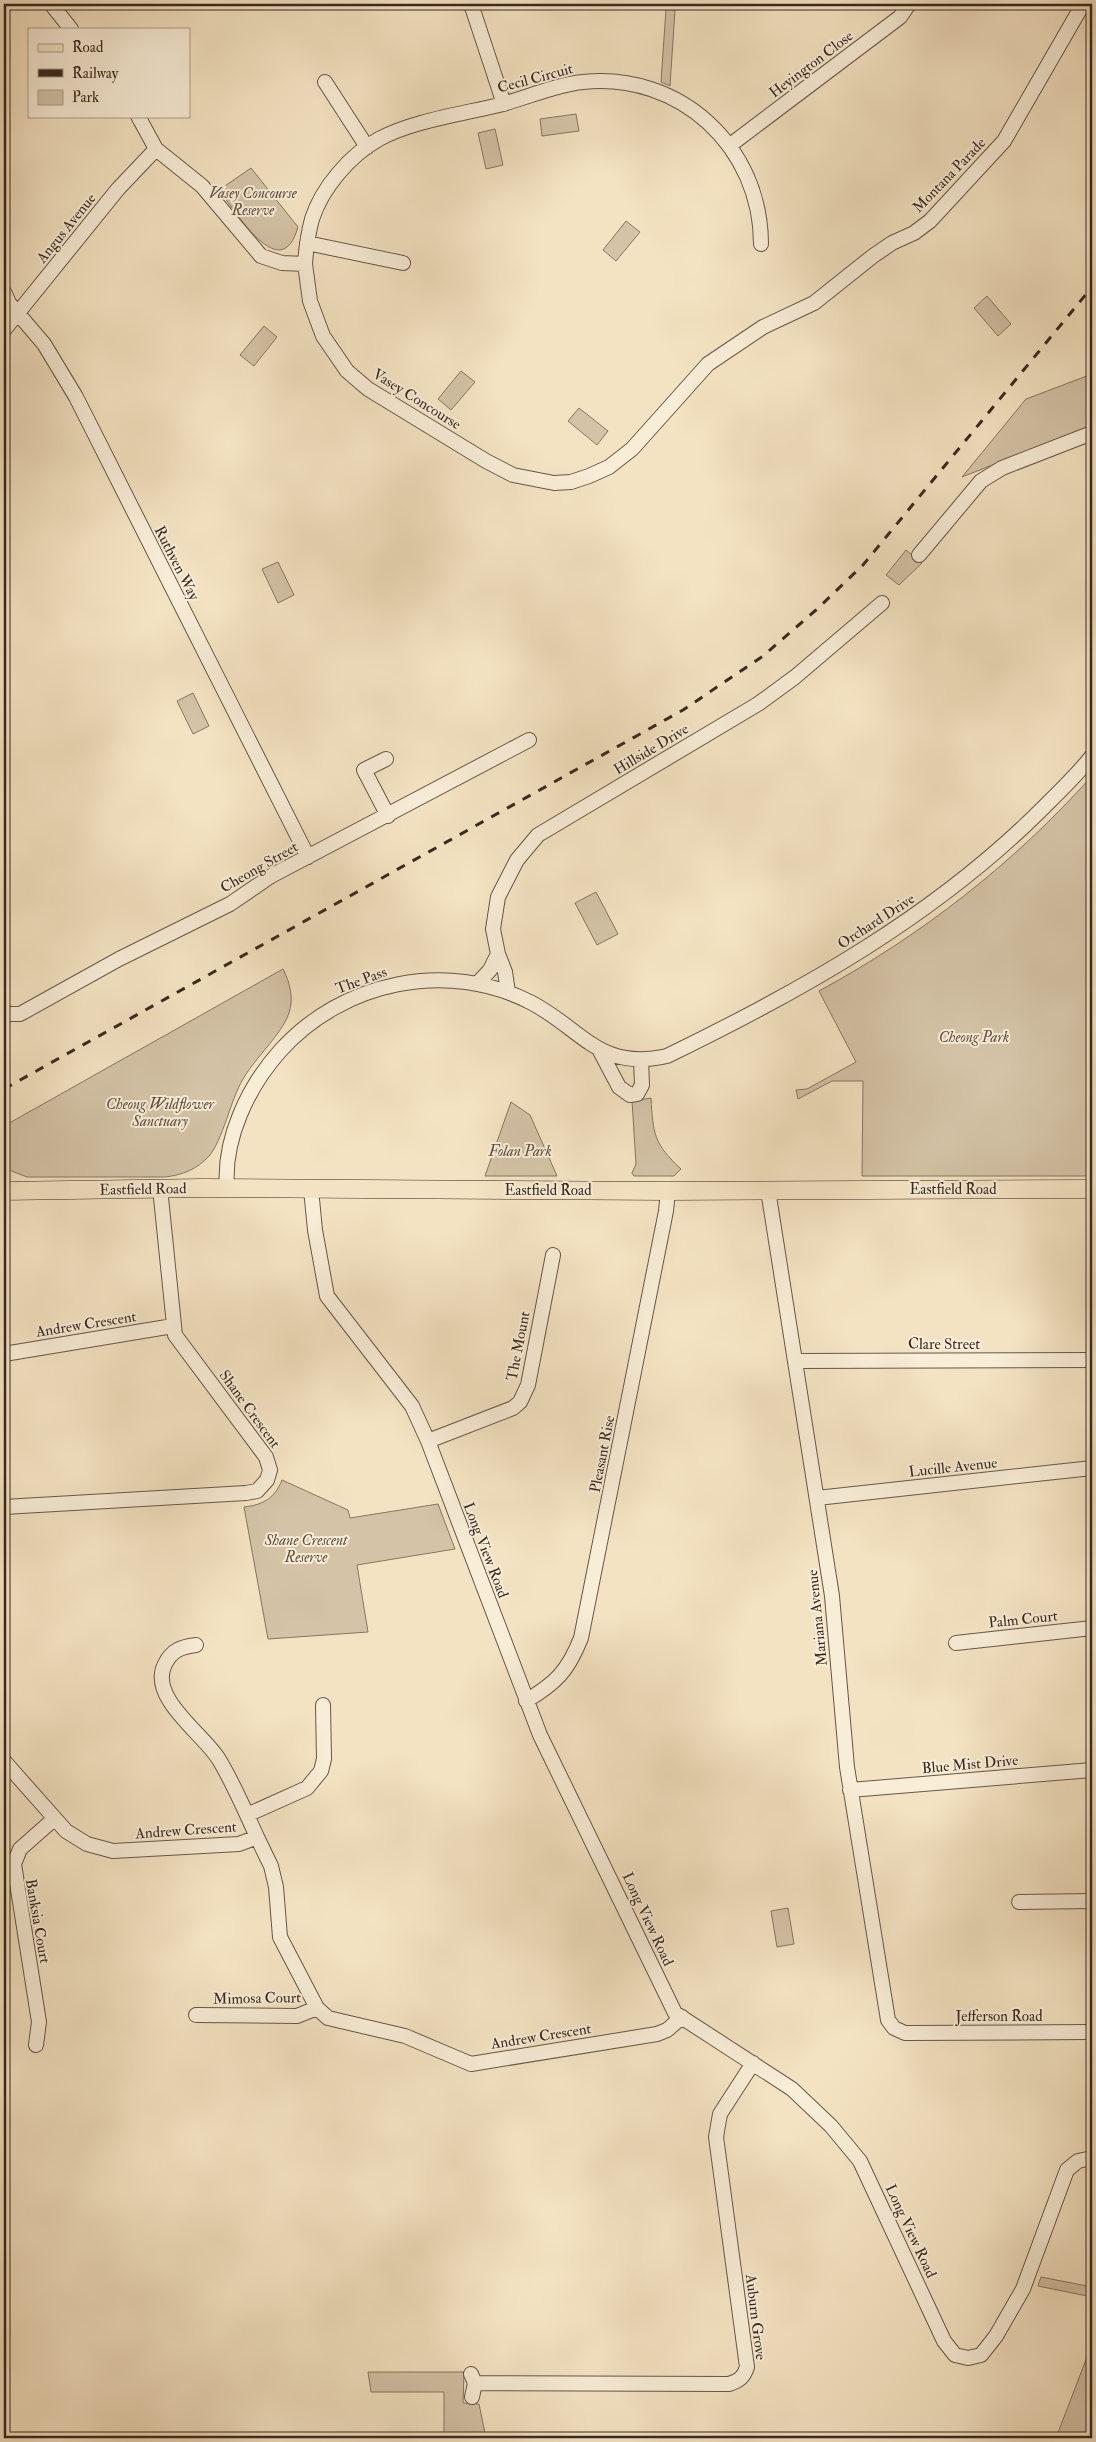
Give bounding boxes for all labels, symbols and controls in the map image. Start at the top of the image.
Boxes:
street label: Heyington Close [765,27,857,102]
legend [28,28,190,118]
text: Road [72,38,104,57]
street label: Cecil Circuit [495,59,575,98]
text: Railway [72,64,119,83]
text: Park [72,88,99,107]
street label: Montana Parade [909,134,990,217]
park label: Vasey Concourse Reserve [209,184,298,220]
street label: Angus Avenue [32,190,100,268]
street label: Vasey Concourse [369,365,464,434]
street label: Ruthven Way [150,523,204,604]
street label: Hillside Drive [610,720,692,779]
street label: Cheong Street [217,837,302,897]
street label: Orchard Drive [834,889,918,953]
street label: The Pass [333,962,389,999]
park label: Cheong Park [939,1028,1009,1047]
park label: Cheong Wildflower Sanctuary [106,1095,216,1131]
park label: Folan Park [487,1142,552,1161]
street label: Eastfield Road [99,1179,187,1200]
street label: Eastfield Road [909,1180,997,1199]
street label: Eastfield Road [504,1181,592,1200]
street label: Andrew Crescent [34,1307,138,1342]
street label: The Mount [502,1310,535,1382]
street label: Clare Street [908,1335,980,1354]
street label: Shane Crescent [215,1366,284,1452]
street label: Pleasant Rise [586,1414,619,1494]
street label: Lucille Avenue [908,1453,998,1482]
street label: Long View Road [459,1500,513,1601]
park label: Shane Crescent Reserve [264,1531,348,1567]
street label: Mariana Avenue [803,1569,832,1667]
street label: Palm Court [987,1606,1059,1633]
street label: Blue Mist Drive [921,1751,1019,1778]
street label: Andrew Crescent [134,1817,237,1844]
street label: Long View Road [618,1869,678,1970]
street label: Banksia Court [21,1877,54,1965]
street label: Mimosa Court [213,1988,301,2009]
street label: Jefferson Road [954,2007,1043,2027]
street label: Andrew Crescent [489,2019,593,2054]
street label: Long View Road [881,2181,941,2282]
street label: Auburn Grove [741,2272,770,2361]

